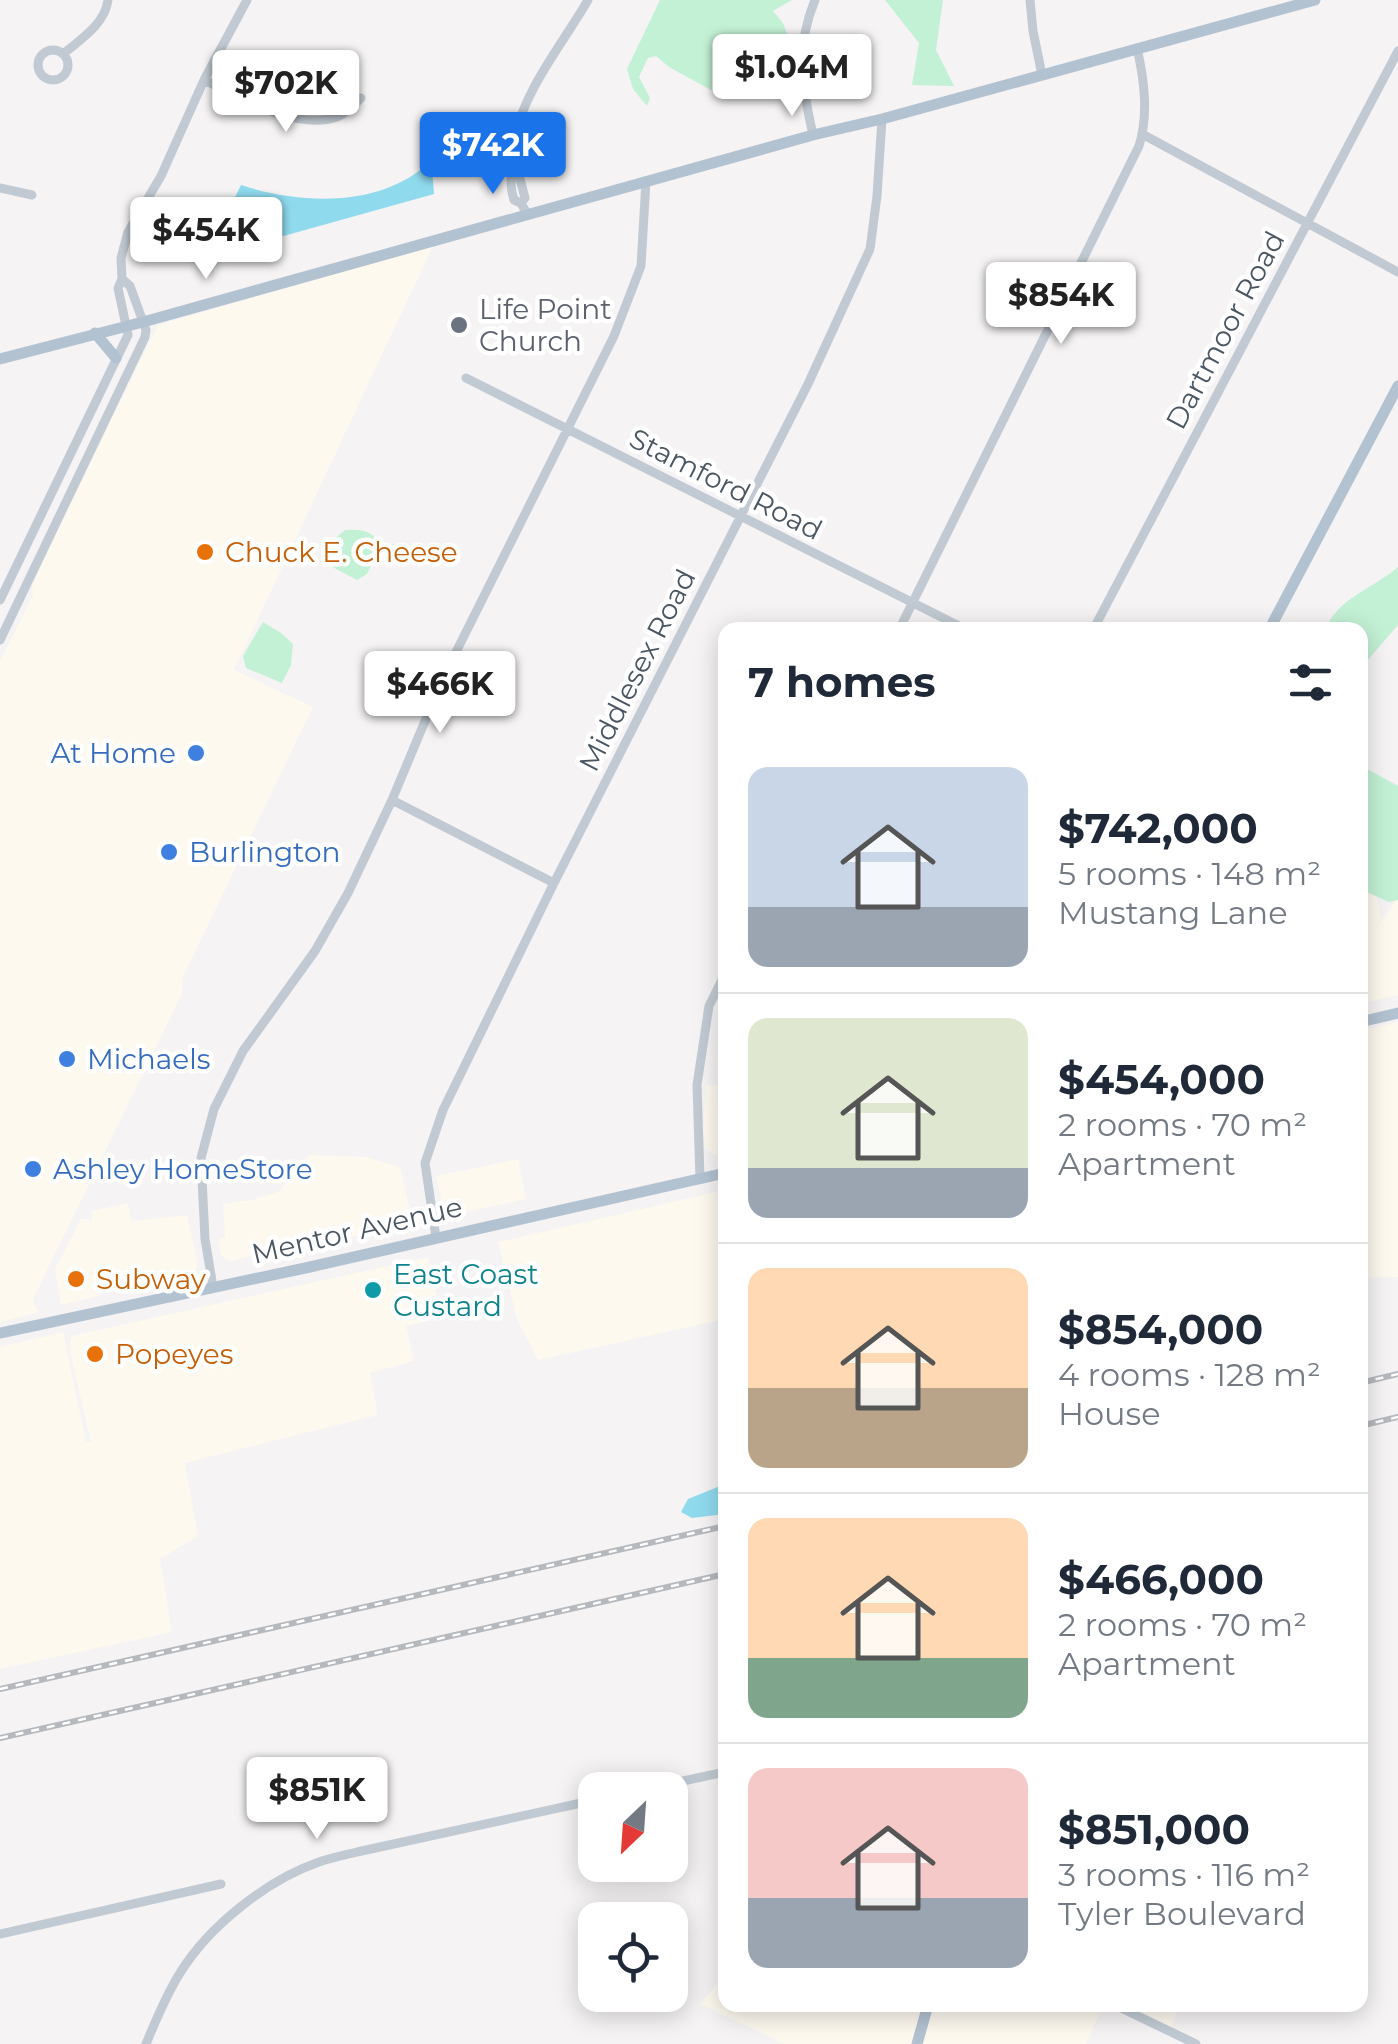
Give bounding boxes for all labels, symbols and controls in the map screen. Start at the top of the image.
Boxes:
pin: $1.04M [711,34,873,119]
text: $1.04M [735,47,849,86]
pin: $702K [216,50,356,135]
text: $702K [234,63,338,102]
pin: $742K [423,112,563,197]
text: $742K [442,125,544,164]
pin: $454K [136,197,276,282]
text: $454K [152,210,260,249]
street label: Dartmoor Road [1159,225,1291,435]
pin: $854K [991,262,1131,347]
text: $854K [1008,275,1114,314]
place label: Life Point Church [479,292,612,358]
marker: Life Point Church [448,314,470,336]
street label: Stamford Road [624,421,828,547]
place label: Chuck E. Cheese [225,535,458,569]
marker: Chuck E. Cheese [194,541,216,563]
street label: Middlesex Road [571,563,703,777]
pin: $466K [370,651,510,736]
icon: filters [1283,655,1338,710]
text: 7 homes [748,656,936,708]
text: $466K [386,664,494,703]
place label: At Home [50,736,176,770]
marker: At Home [185,742,207,764]
text: $742,000 [1058,802,1258,854]
icon: home [828,807,948,927]
place label: Burlington [189,835,340,869]
marker: Burlington [158,841,180,863]
text: 5 rooms · 148 m² [1058,854,1321,893]
text: Mustang Lane [1058,893,1288,932]
place label: Michaels [87,1042,210,1076]
marker: Michaels [56,1048,78,1070]
text: $454,000 [1058,1053,1265,1105]
icon: home [828,1058,948,1178]
text: 2 rooms · 70 m² [1058,1105,1307,1144]
text: Apartment [1058,1144,1236,1183]
place label: Ashley HomeStore [53,1152,313,1186]
marker: Ashley HomeStore [22,1158,44,1180]
street label: Mentor Avenue [248,1189,466,1271]
place label: East Coast Custard [393,1257,539,1323]
place label: Subway [96,1262,207,1296]
marker: Subway [65,1268,87,1290]
marker: East Coast Custard [362,1279,384,1301]
text: $854,000 [1058,1303,1263,1355]
icon: home [828,1308,948,1428]
place label: Popeyes [115,1337,233,1371]
marker: Popeyes [84,1343,106,1365]
text: 4 rooms · 128 m² [1058,1355,1321,1394]
text: House [1058,1394,1161,1433]
text: $466,000 [1058,1553,1264,1605]
icon: home [828,1558,948,1678]
text: 2 rooms · 70 m² [1058,1605,1307,1644]
text: Apartment [1058,1644,1236,1683]
pin: $851K [247,1757,387,1842]
text: $851K [269,1770,365,1809]
north arrow [578,1772,688,1882]
map controls [578,1772,688,2012]
text: $851,000 [1058,1803,1250,1855]
icon: home [828,1808,948,1928]
text: 3 rooms · 116 m² [1058,1855,1310,1894]
text: Tyler Boulevard [1058,1894,1306,1933]
button: locate [578,1902,688,2012]

